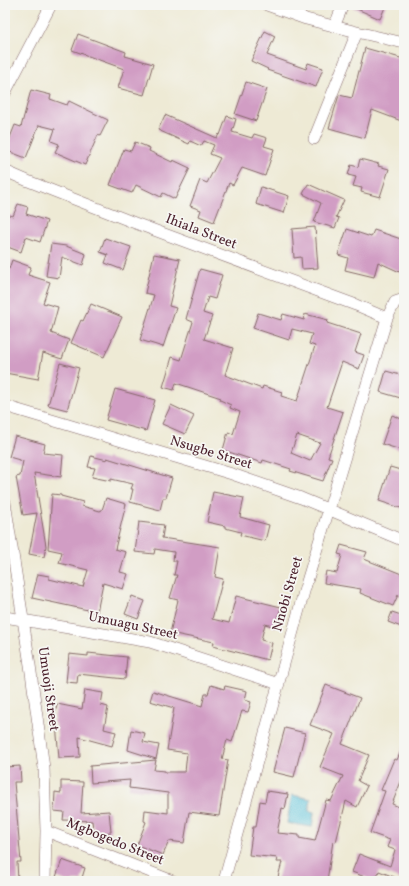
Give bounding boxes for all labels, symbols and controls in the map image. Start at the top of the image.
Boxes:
street label: Ihiala Street [163,210,240,254]
street label: Nsugbe Street [167,431,255,475]
street label: Nnobi Street [268,554,308,634]
street label: Umuagu Street [86,607,180,645]
street label: Umuoji Street [33,646,63,732]
street label: Mgbogedo Street [63,814,167,870]

